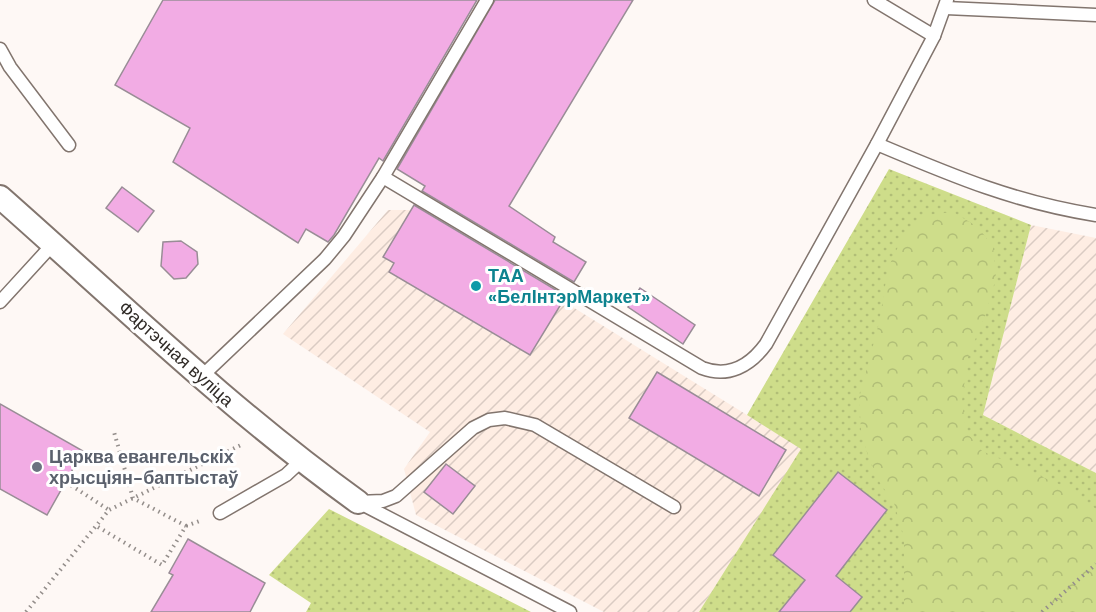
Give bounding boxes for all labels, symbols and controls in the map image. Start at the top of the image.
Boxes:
place label: ТАА «БелІнтэрМаркет» [488,264,650,309]
marker: ТАА «БелІнтэрМаркет» [469,279,483,293]
street label: Фартэчная вуліца [113,296,239,413]
place label: Царква евангельскіх хрысціян-баптыстаў [49,445,238,490]
marker: Царква евангельскіх хрысціян-баптыстаў [30,460,44,474]

